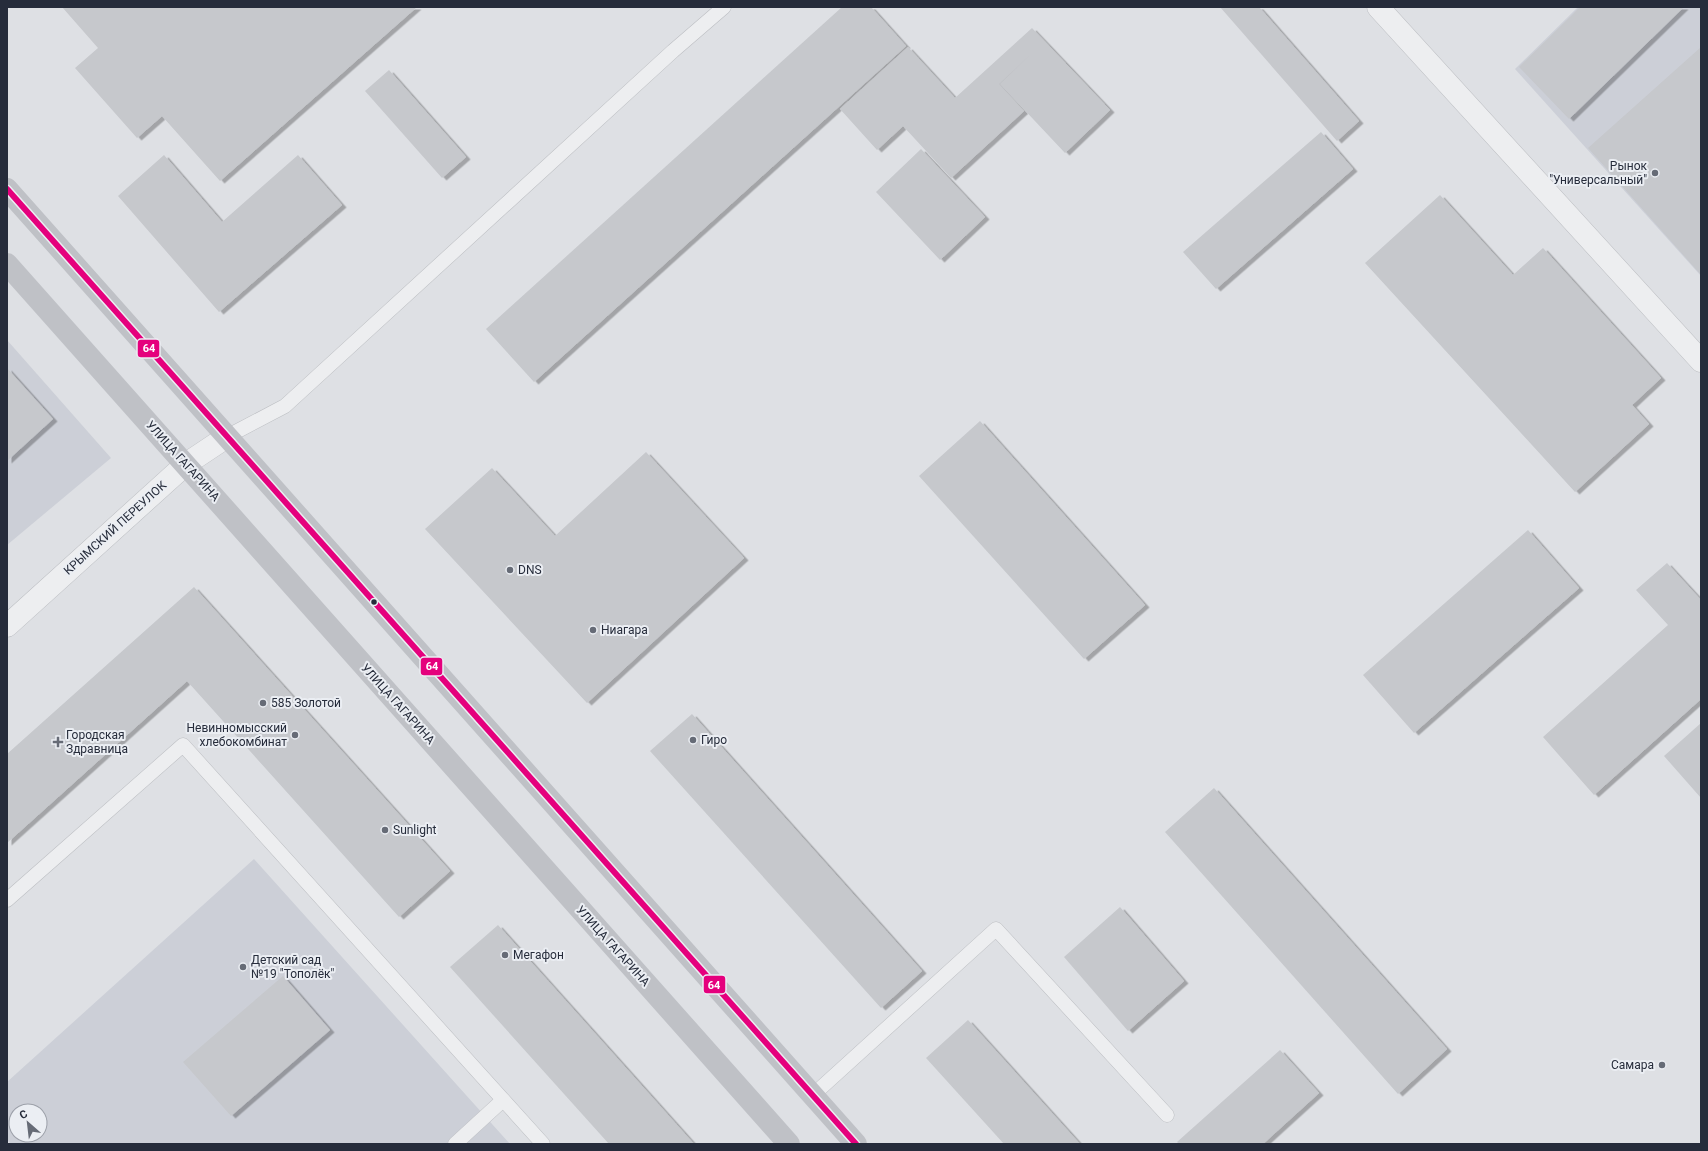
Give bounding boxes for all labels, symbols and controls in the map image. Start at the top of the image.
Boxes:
place label: Рынок "Универсальный" [1549,159,1648,187]
marker: Рынок "Универсальный" [1650,168,1660,178]
line badge: 64 [137,339,160,358]
text: 64 [143,342,156,355]
street label: УЛИЦА ГАГАРИНА [143,418,223,504]
street label: КРЫМСКИЙ ПЕРЕУЛОК [60,477,169,578]
place label: DNS [518,563,542,577]
marker: DNS [505,565,515,575]
unlabelled marker [369,597,379,607]
place label: Ниагара [601,623,648,637]
marker: Ниагара [588,625,598,635]
line badge: 64 [420,657,443,676]
text: 64 [426,660,439,673]
street label: УЛИЦА ГАГАРИНА [358,661,438,747]
place label: 585 Золотой [271,696,341,710]
marker: 585 Золотой [258,698,268,708]
place label: Невинномысский хлебокомбинат [186,721,287,749]
place label: Городская Здравница [66,728,128,756]
marker: Невинномысский хлебокомбинат [290,730,300,740]
place label: Гиро [701,733,727,747]
marker: Гиро [688,735,698,745]
marker: Городская Здравница [53,737,63,747]
place label: Sunlight [393,823,437,837]
marker: Sunlight [380,825,390,835]
street label: УЛИЦА ГАГАРИНА [573,903,653,989]
place label: Мегафон [513,948,564,962]
marker: Мегафон [500,950,510,960]
place label: Детский сад №19 "Тополёк" [251,953,335,981]
marker: Детский сад №19 "Тополёк" [238,962,248,972]
line badge: 64 [703,975,726,994]
text: 64 [708,979,721,992]
place label: Самара [1611,1058,1654,1072]
marker: Самара [1657,1060,1667,1070]
north arrow [8,1103,48,1143]
text: С [17,1107,30,1122]

